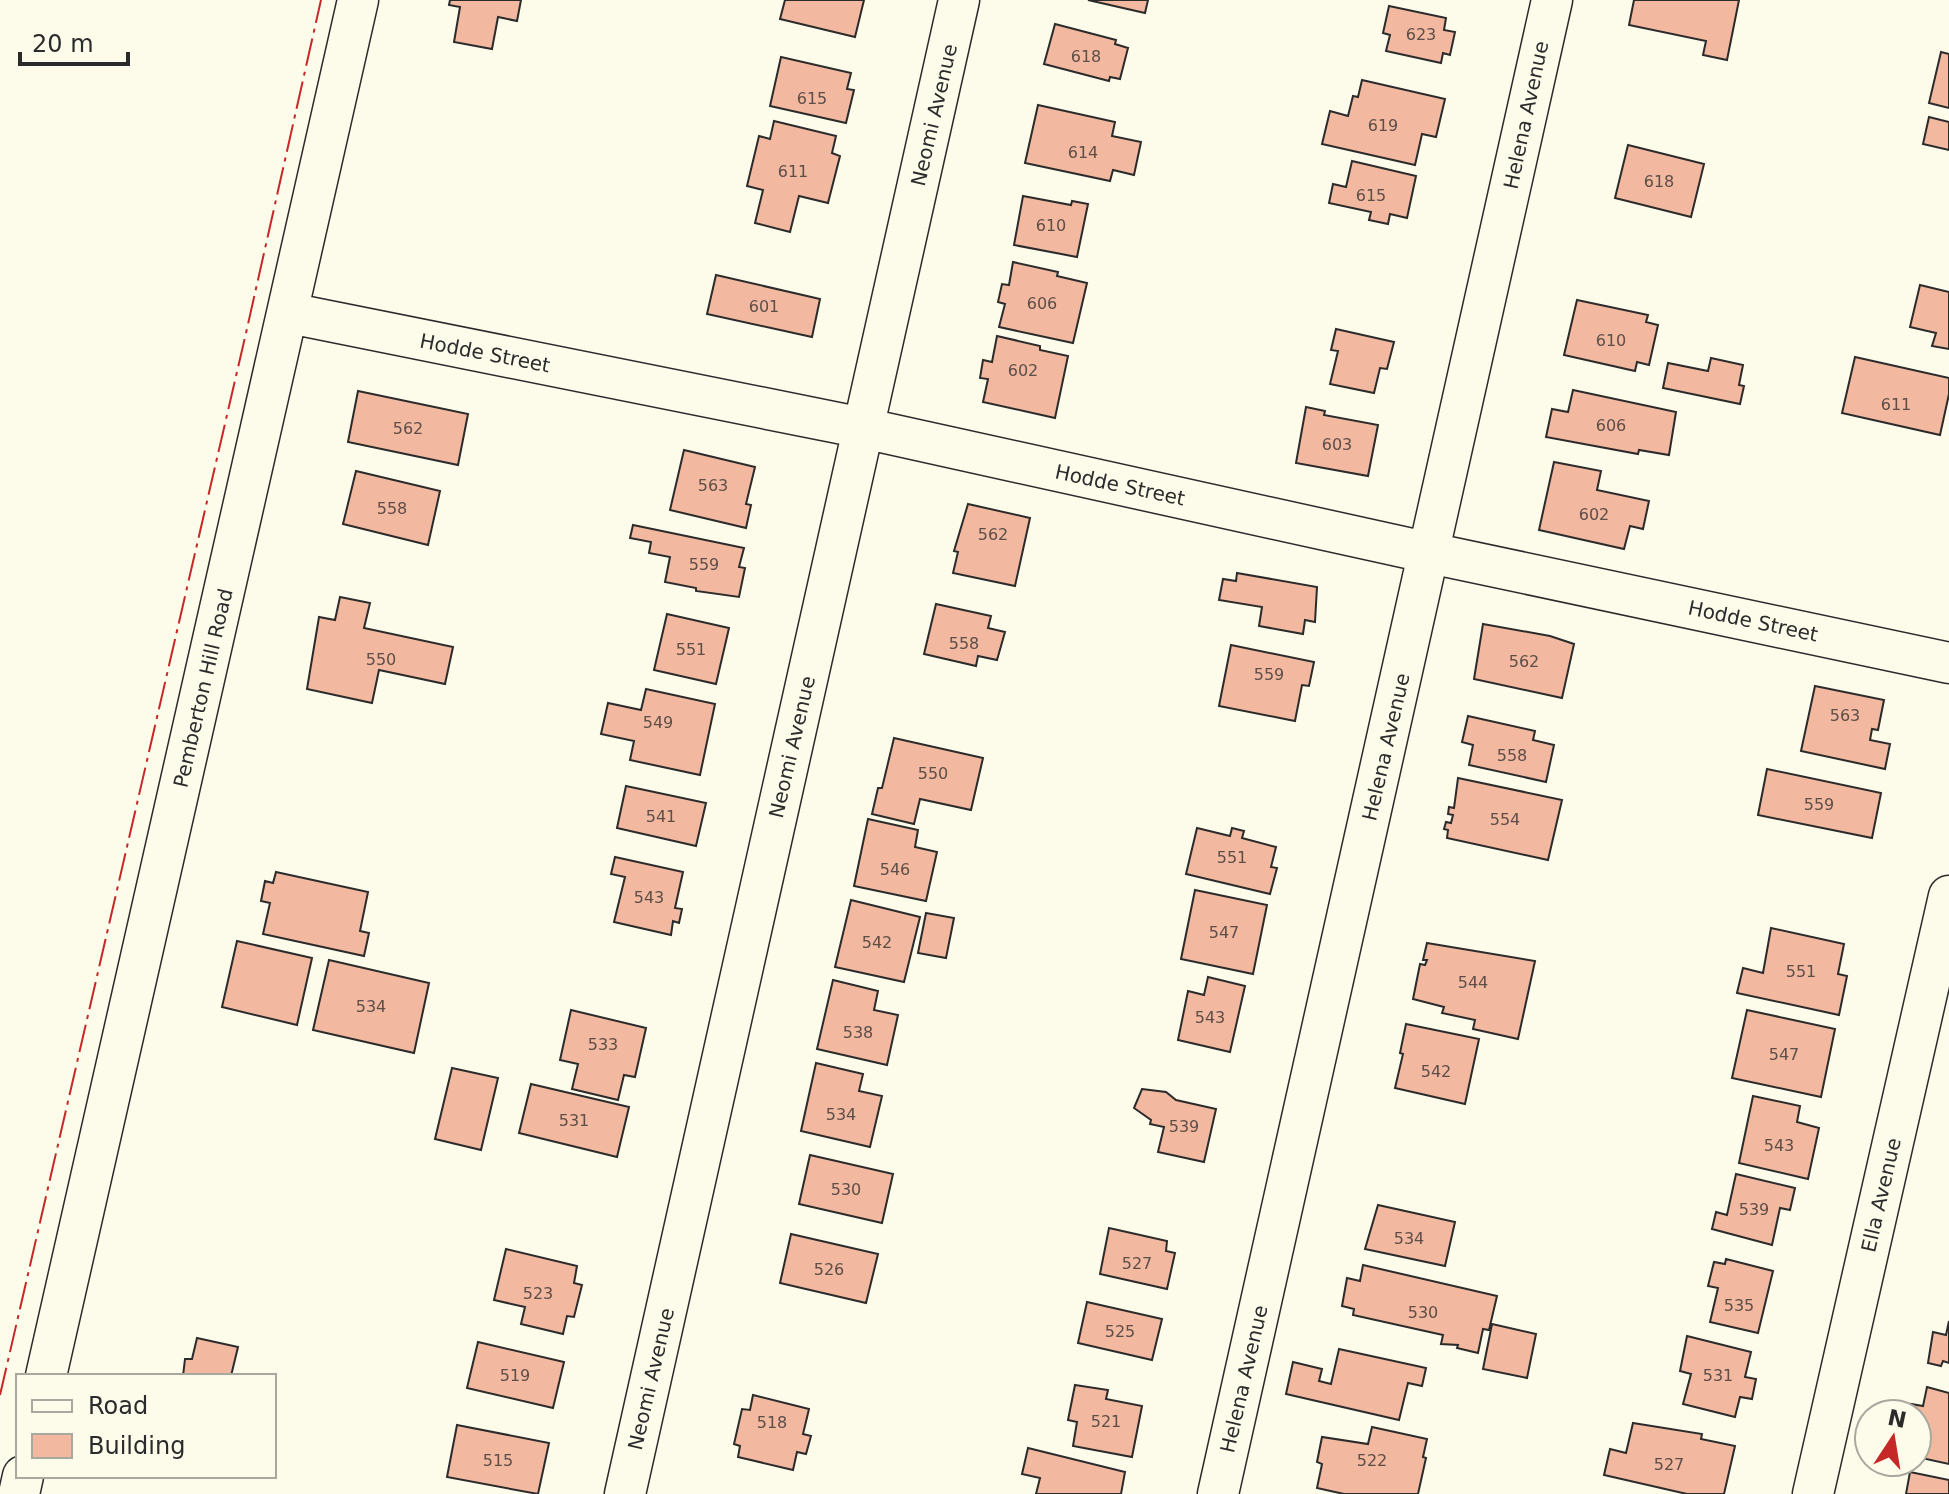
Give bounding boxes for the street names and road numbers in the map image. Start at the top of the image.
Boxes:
street label: Helena Avenue [1499,39,1553,191]
street label: Neomi Avenue [906,42,962,188]
street label: Hodde Street [418,329,552,377]
street label: Hodde Street [1053,460,1187,511]
street label: Pemberton Hill Road [168,586,238,790]
street label: Hodde Street [1686,596,1820,647]
street label: Helena Avenue [1357,671,1415,823]
street label: Neomi Avenue [764,674,820,820]
street label: Ella Avenue [1856,1135,1906,1255]
street label: Helena Avenue [1215,1303,1273,1455]
street label: Neomi Avenue [623,1306,679,1452]

